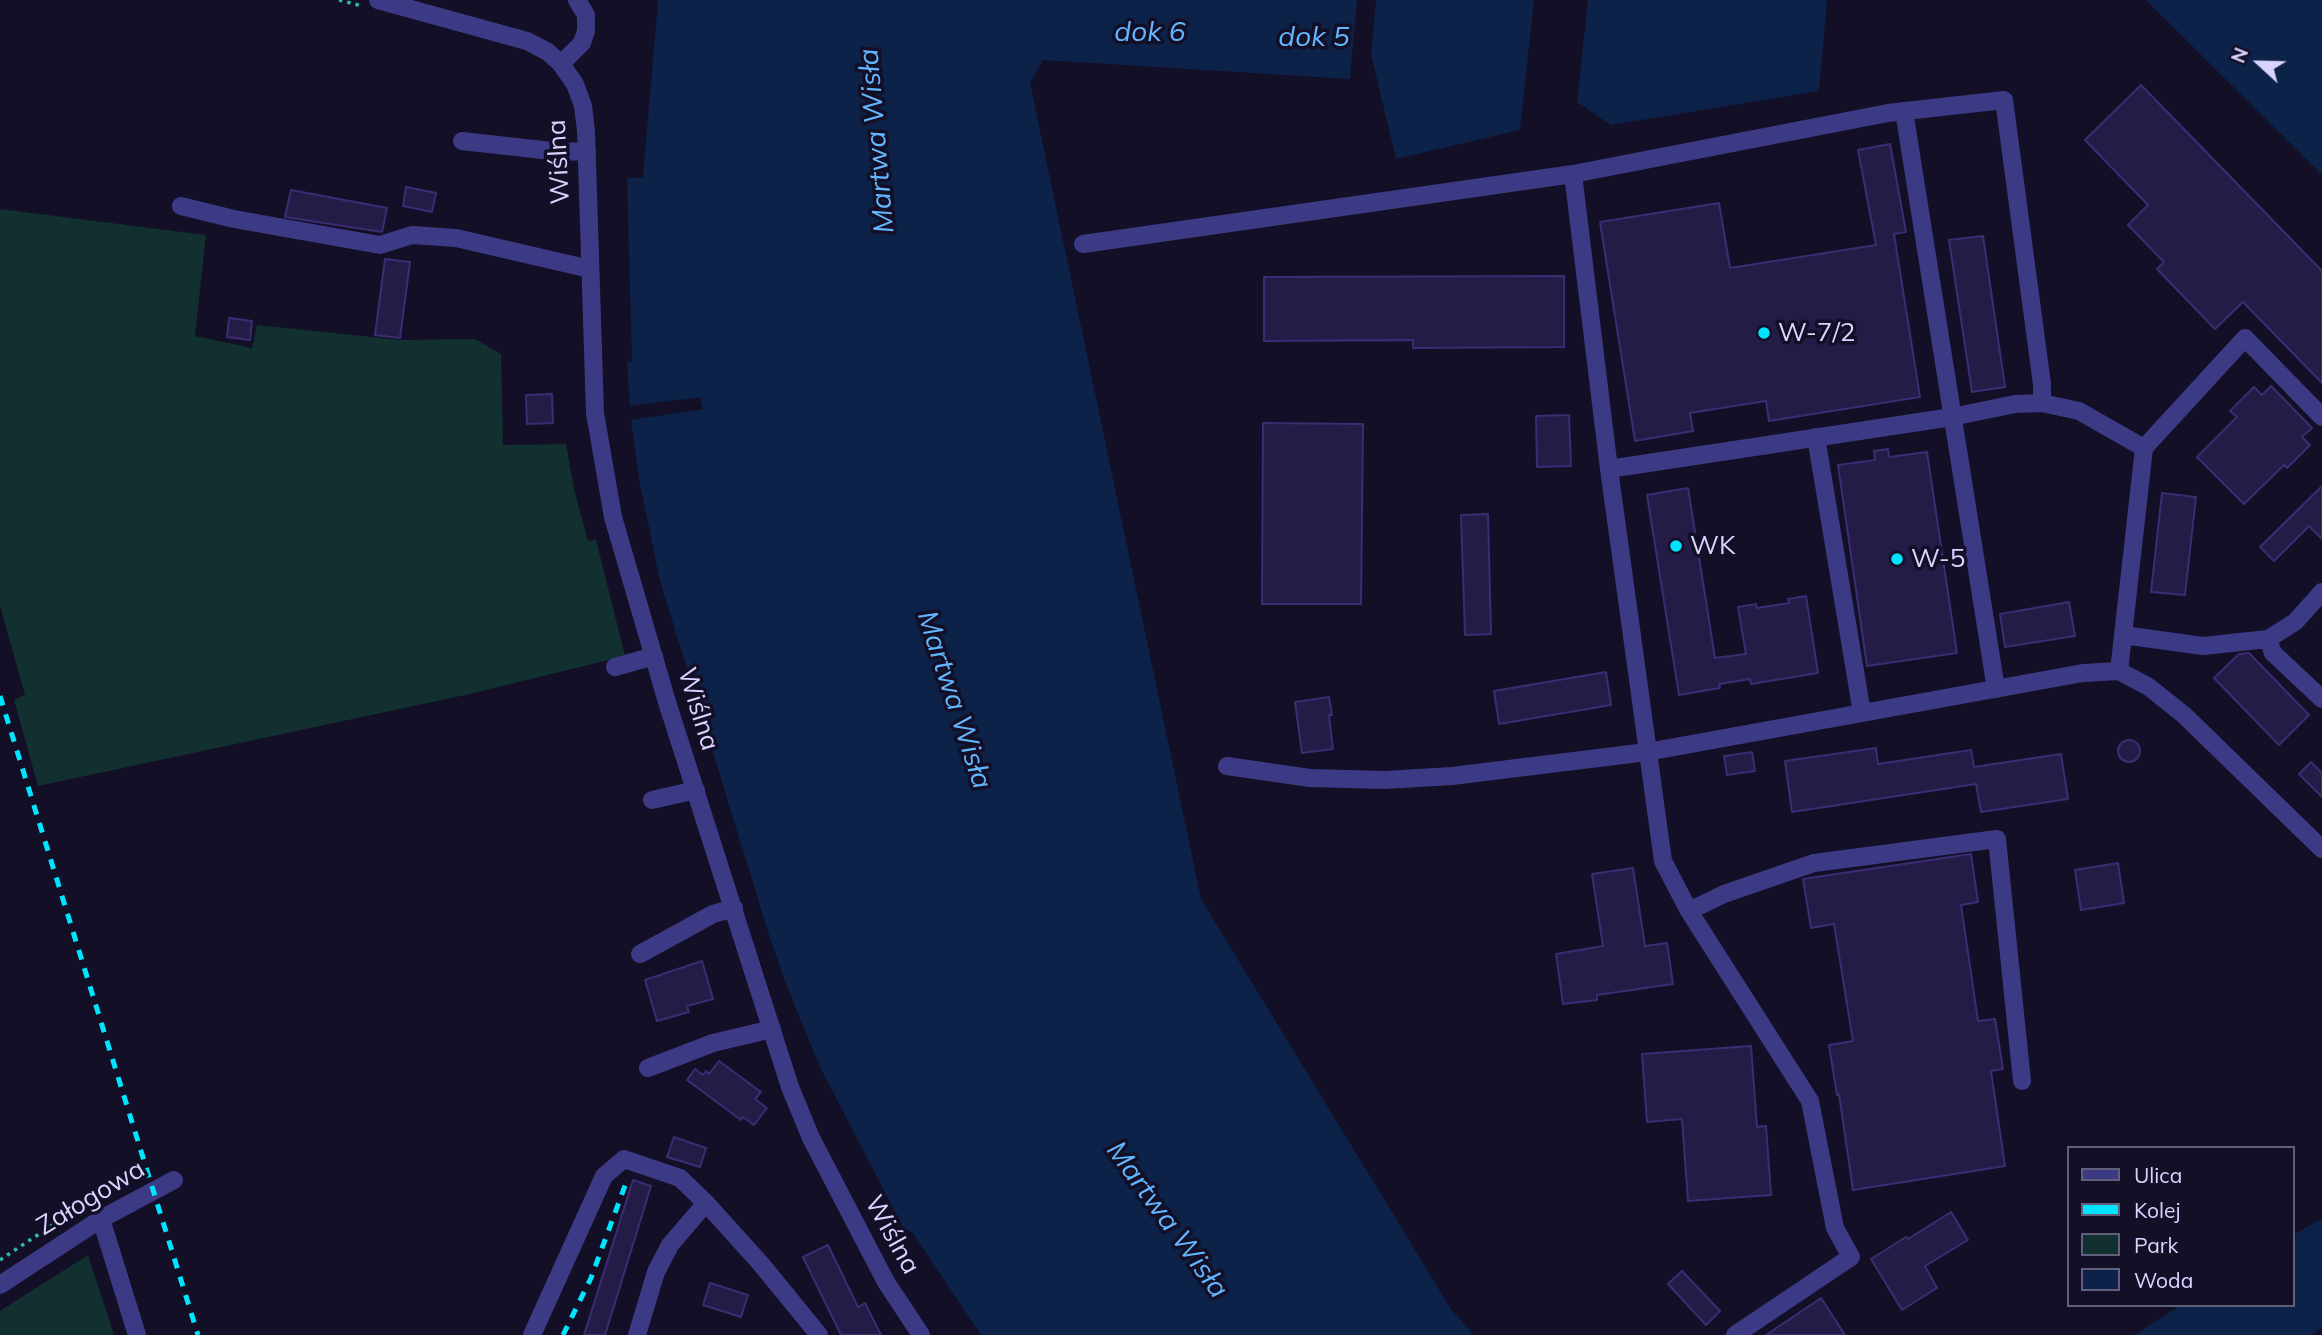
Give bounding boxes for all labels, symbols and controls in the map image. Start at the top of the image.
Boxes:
water label: dok 6 [1114,16,1186,50]
water label: dok 5 [1278,21,1350,55]
north arrow [2224,28,2294,98]
text: N [2226,44,2253,66]
water label: Martwa Wisła [852,47,902,235]
street label: Wiślna [541,119,577,205]
place label: W-7/2 [1778,317,1855,349]
marker: W-7/2 [1756,325,1772,341]
place label: WK [1690,530,1735,562]
marker: WK [1668,538,1684,554]
place label: W-5 [1911,543,1965,575]
marker: W-5 [1889,551,1905,567]
water label: Martwa Wisła [909,607,999,793]
street label: Wiślna [671,664,725,754]
water label: Martwa Wisła [1099,1135,1235,1305]
legend [2066,1146,2294,1307]
street label: Załogowa [31,1154,151,1242]
text: Ulica [2134,1162,2182,1188]
street label: Wiślna [858,1190,926,1280]
text: Kolej [2134,1197,2181,1223]
text: Park [2134,1232,2178,1258]
text: Woda [2134,1267,2193,1293]

